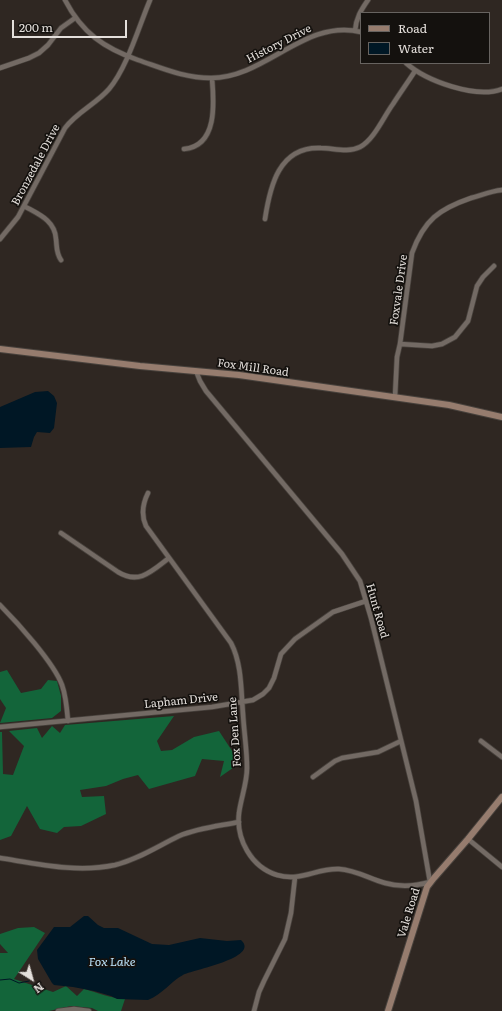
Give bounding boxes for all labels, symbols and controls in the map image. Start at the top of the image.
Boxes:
scale bar [14,12,129,38]
legend [360,12,490,64]
text: 200 m [19,18,53,36]
text: Road [398,19,427,37]
street label: History Drive [244,22,314,66]
text: Water [398,39,434,57]
street label: Bronzedale Drive [9,122,63,208]
street label: Foxvale Drive [387,254,411,326]
street label: Fox Mill Road [217,356,289,380]
street label: Hunt Road [363,582,391,640]
street label: Lapham Drive [143,691,219,711]
street label: Fox Den Lane [226,697,244,767]
street label: Vale Road [395,886,423,940]
water label: Fox Lake [88,955,136,969]
north arrow [12,959,52,999]
text: N [31,979,48,998]

